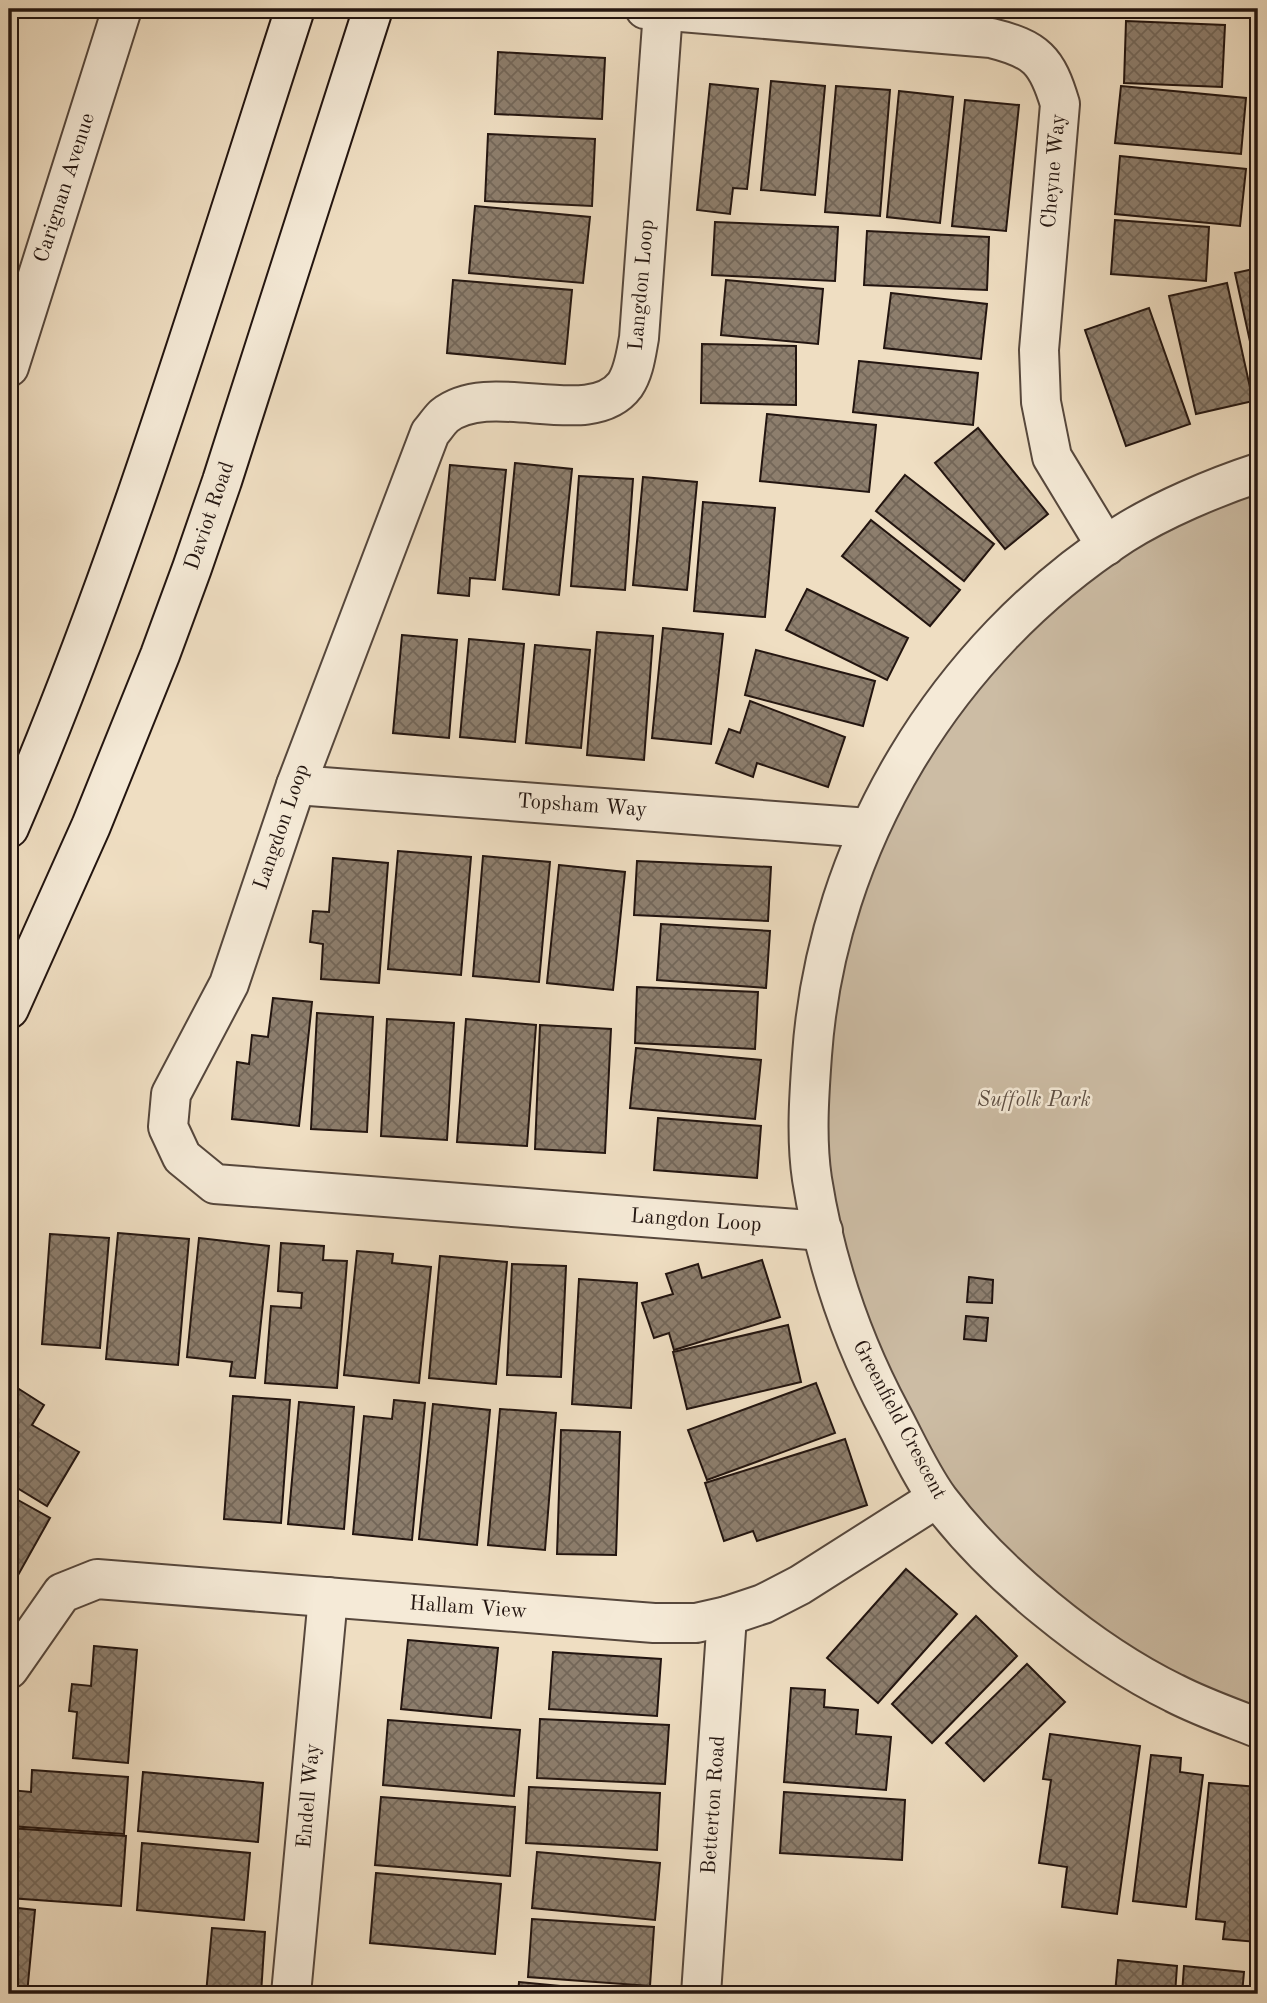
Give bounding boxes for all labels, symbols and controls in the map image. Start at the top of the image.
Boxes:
street label: Carignan Avenue [31,111,99,265]
street label: Cheyne Way [1039,113,1069,229]
street label: Langdon Loop [626,219,658,351]
street label: Daviot Road [182,459,238,573]
street label: Langdon Loop [251,761,313,893]
street label: Topsham Way [516,791,648,821]
park label: Suffolk Park [977,1090,1091,1111]
street label: Langdon Loop [630,1206,762,1236]
street label: Greenfield Crescent [848,1337,950,1503]
street label: Hallam View [408,1593,528,1623]
street label: Betterton Road [699,1735,729,1875]
street label: Endell Way [294,1742,324,1850]

